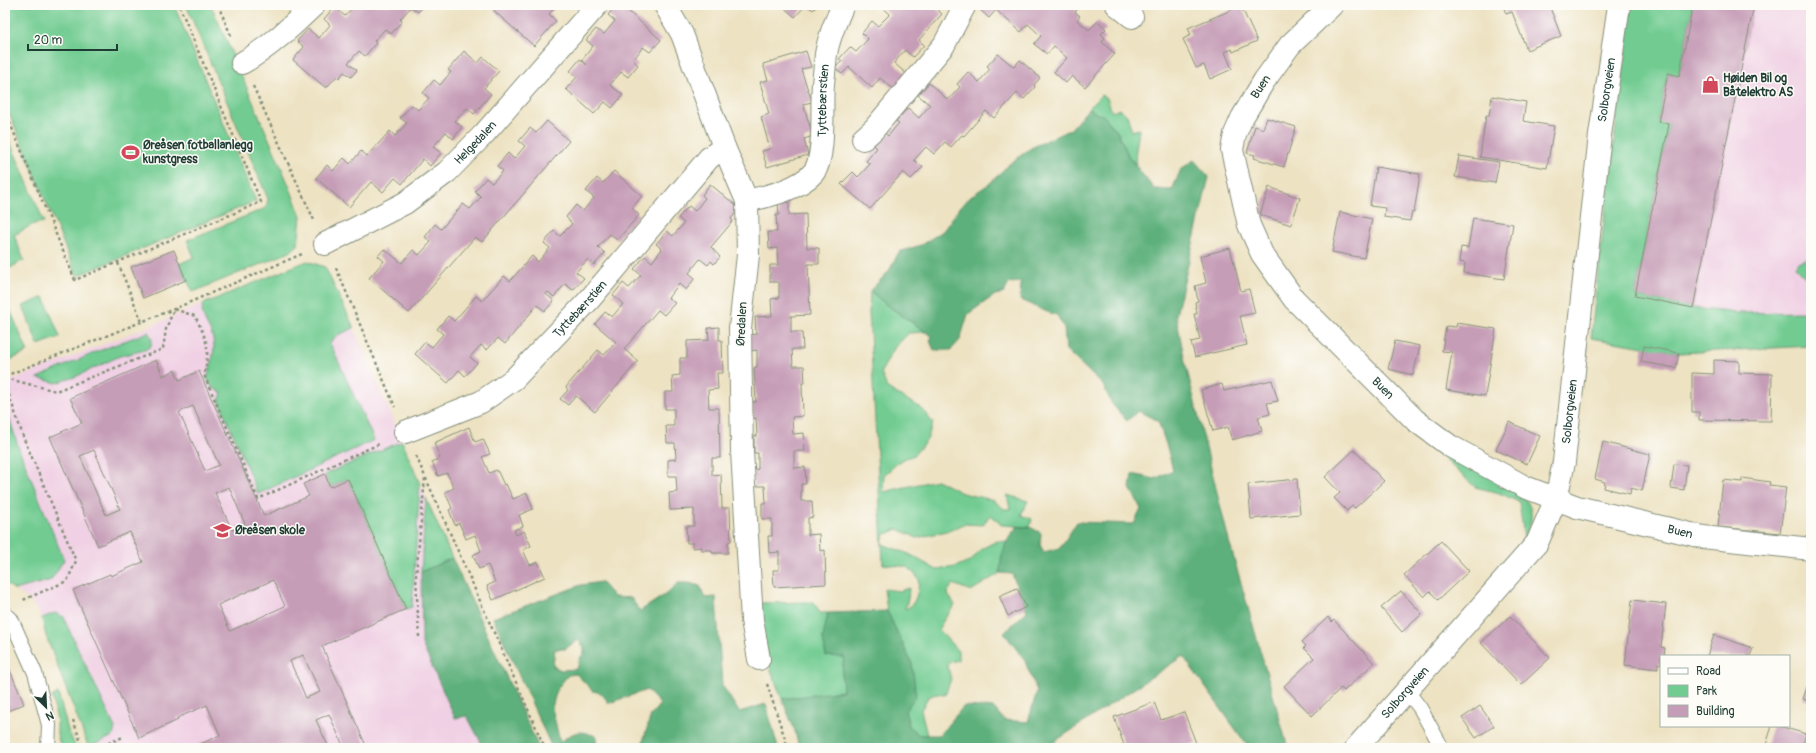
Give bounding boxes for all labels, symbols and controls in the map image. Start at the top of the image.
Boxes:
scale bar [28,26,117,52]
text: 20 m [34,33,63,48]
street label: Solborgveien [1595,56,1619,123]
street label: Tyttebærstien [814,63,832,137]
place label: Høiden Bil og Båtelektro AS [1723,71,1793,100]
street label: Buen [1248,72,1274,102]
shop icon: Høiden Bil og Båtelektro AS [1700,75,1720,95]
street label: Helgedalen [451,117,500,168]
place label: Øreåsen fotballanlegg kunstgress [142,138,253,167]
sports icon: Øreåsen fotballanlegg kunstgress [120,142,140,162]
street label: Tyttebærstien [550,277,610,341]
street label: Øredalen [733,301,751,347]
street label: Buen [1369,374,1397,402]
street label: Solborgveien [1559,378,1581,445]
school or university icon: Øreåsen skole [212,520,232,540]
street label: Buen [1666,521,1694,542]
place label: Øreåsen skole [235,523,306,538]
legend [1660,655,1790,727]
street label: Solborgveien [1378,663,1432,722]
text: Road [1696,664,1721,679]
text: Park [1696,684,1717,699]
north arrow [26,687,66,727]
text: Building [1696,704,1735,719]
text: N [43,708,56,723]

